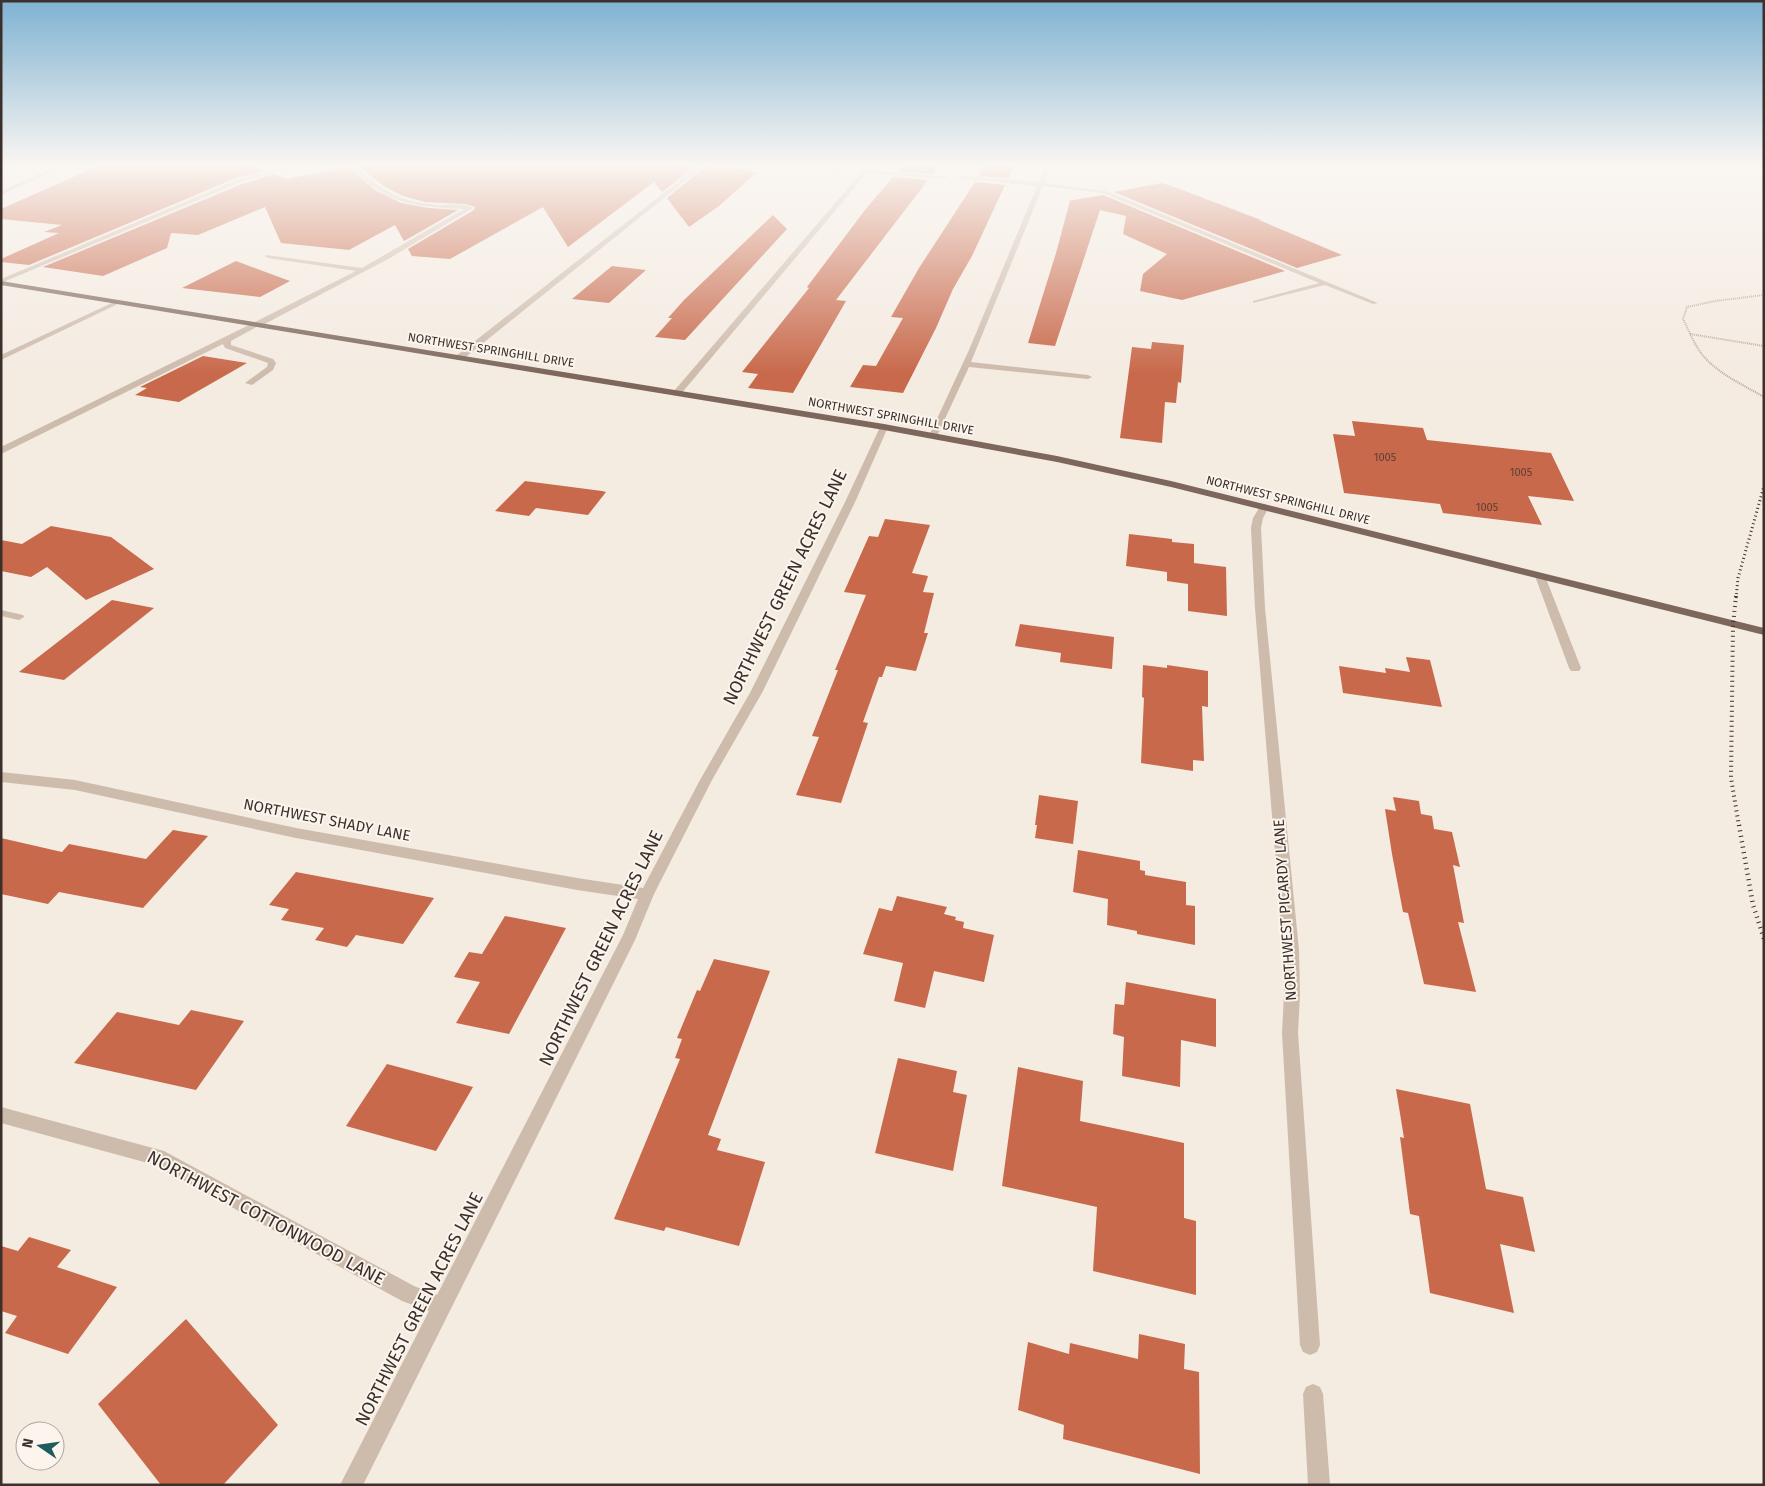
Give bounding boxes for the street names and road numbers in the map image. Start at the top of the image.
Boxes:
street label: NORTHWEST SPRINGHILL DRIVE [407,330,575,370]
street label: NORTHWEST SPRINGHILL DRIVE [807,394,975,438]
street label: NORTHWEST GREEN ACRES LANE [718,466,852,708]
street label: NORTHWEST SPRINGHILL DRIVE [1205,473,1371,527]
street label: NORTHWEST SHADY LANE [242,795,412,845]
street label: NORTHWEST PICARDY LANE [1270,819,1300,1001]
street label: NORTHWEST GREEN ACRES LANE [534,827,668,1069]
street label: NORTHWEST COTTONWOOD LANE [143,1146,389,1290]
street label: NORTHWEST GREEN ACRES LANE [350,1188,488,1430]

